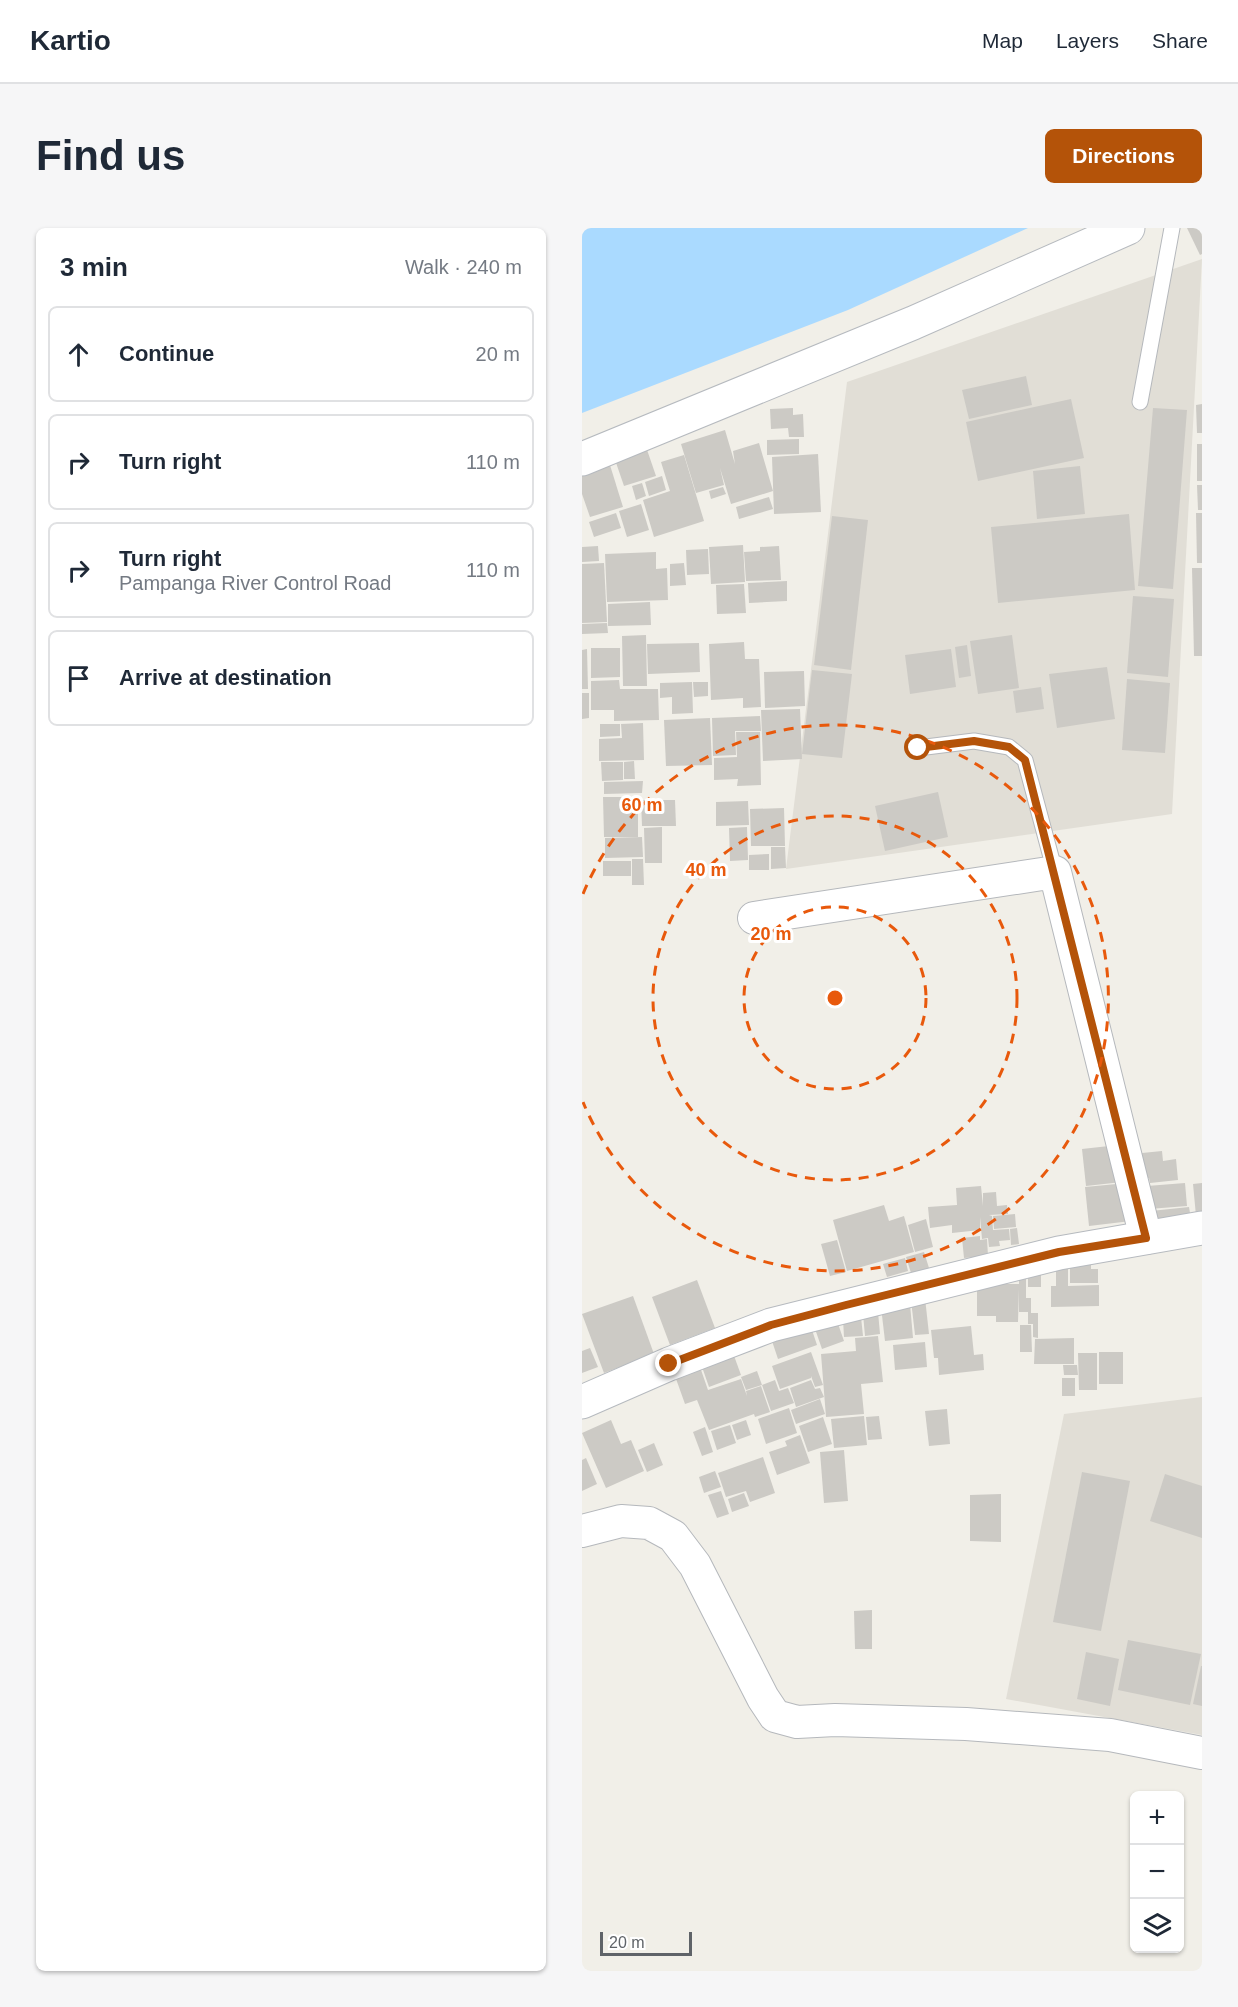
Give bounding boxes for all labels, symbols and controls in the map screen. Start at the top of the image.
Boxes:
text: Kartio [30,25,111,56]
text: Map [982,29,1023,52]
text: Layers [1056,29,1119,52]
text: Share [1152,29,1208,52]
button: Directions [1045,129,1202,183]
text: Find us [36,132,185,179]
text: 3 min [60,252,128,282]
text: Walk · 240 m [405,256,522,278]
icon: ahead [62,338,95,371]
text: Continue [119,341,214,366]
text: 20 m [476,343,520,365]
icon: right [62,446,95,479]
text: Turn right [119,449,221,474]
text: 110 m [466,451,520,473]
text: Turn right [119,546,221,571]
icon: right [62,554,95,587]
text: 110 m [466,559,520,581]
text: Pampanga River Control Road [119,572,391,594]
icon: arrive [62,662,95,695]
text: Arrive at destination [119,665,332,690]
route start [904,734,930,760]
text: 60 m [621,795,663,815]
text: 40 m [685,860,727,880]
text: 20 m [750,924,792,944]
centre of rings [825,988,845,1008]
route end [655,1350,681,1376]
map controls [1130,1791,1184,1953]
button: + [1130,1791,1184,1845]
button: − [1130,1845,1184,1899]
button: layers [1130,1899,1184,1953]
scale bar [600,1929,692,1956]
text: 20 m [609,1934,645,1951]

